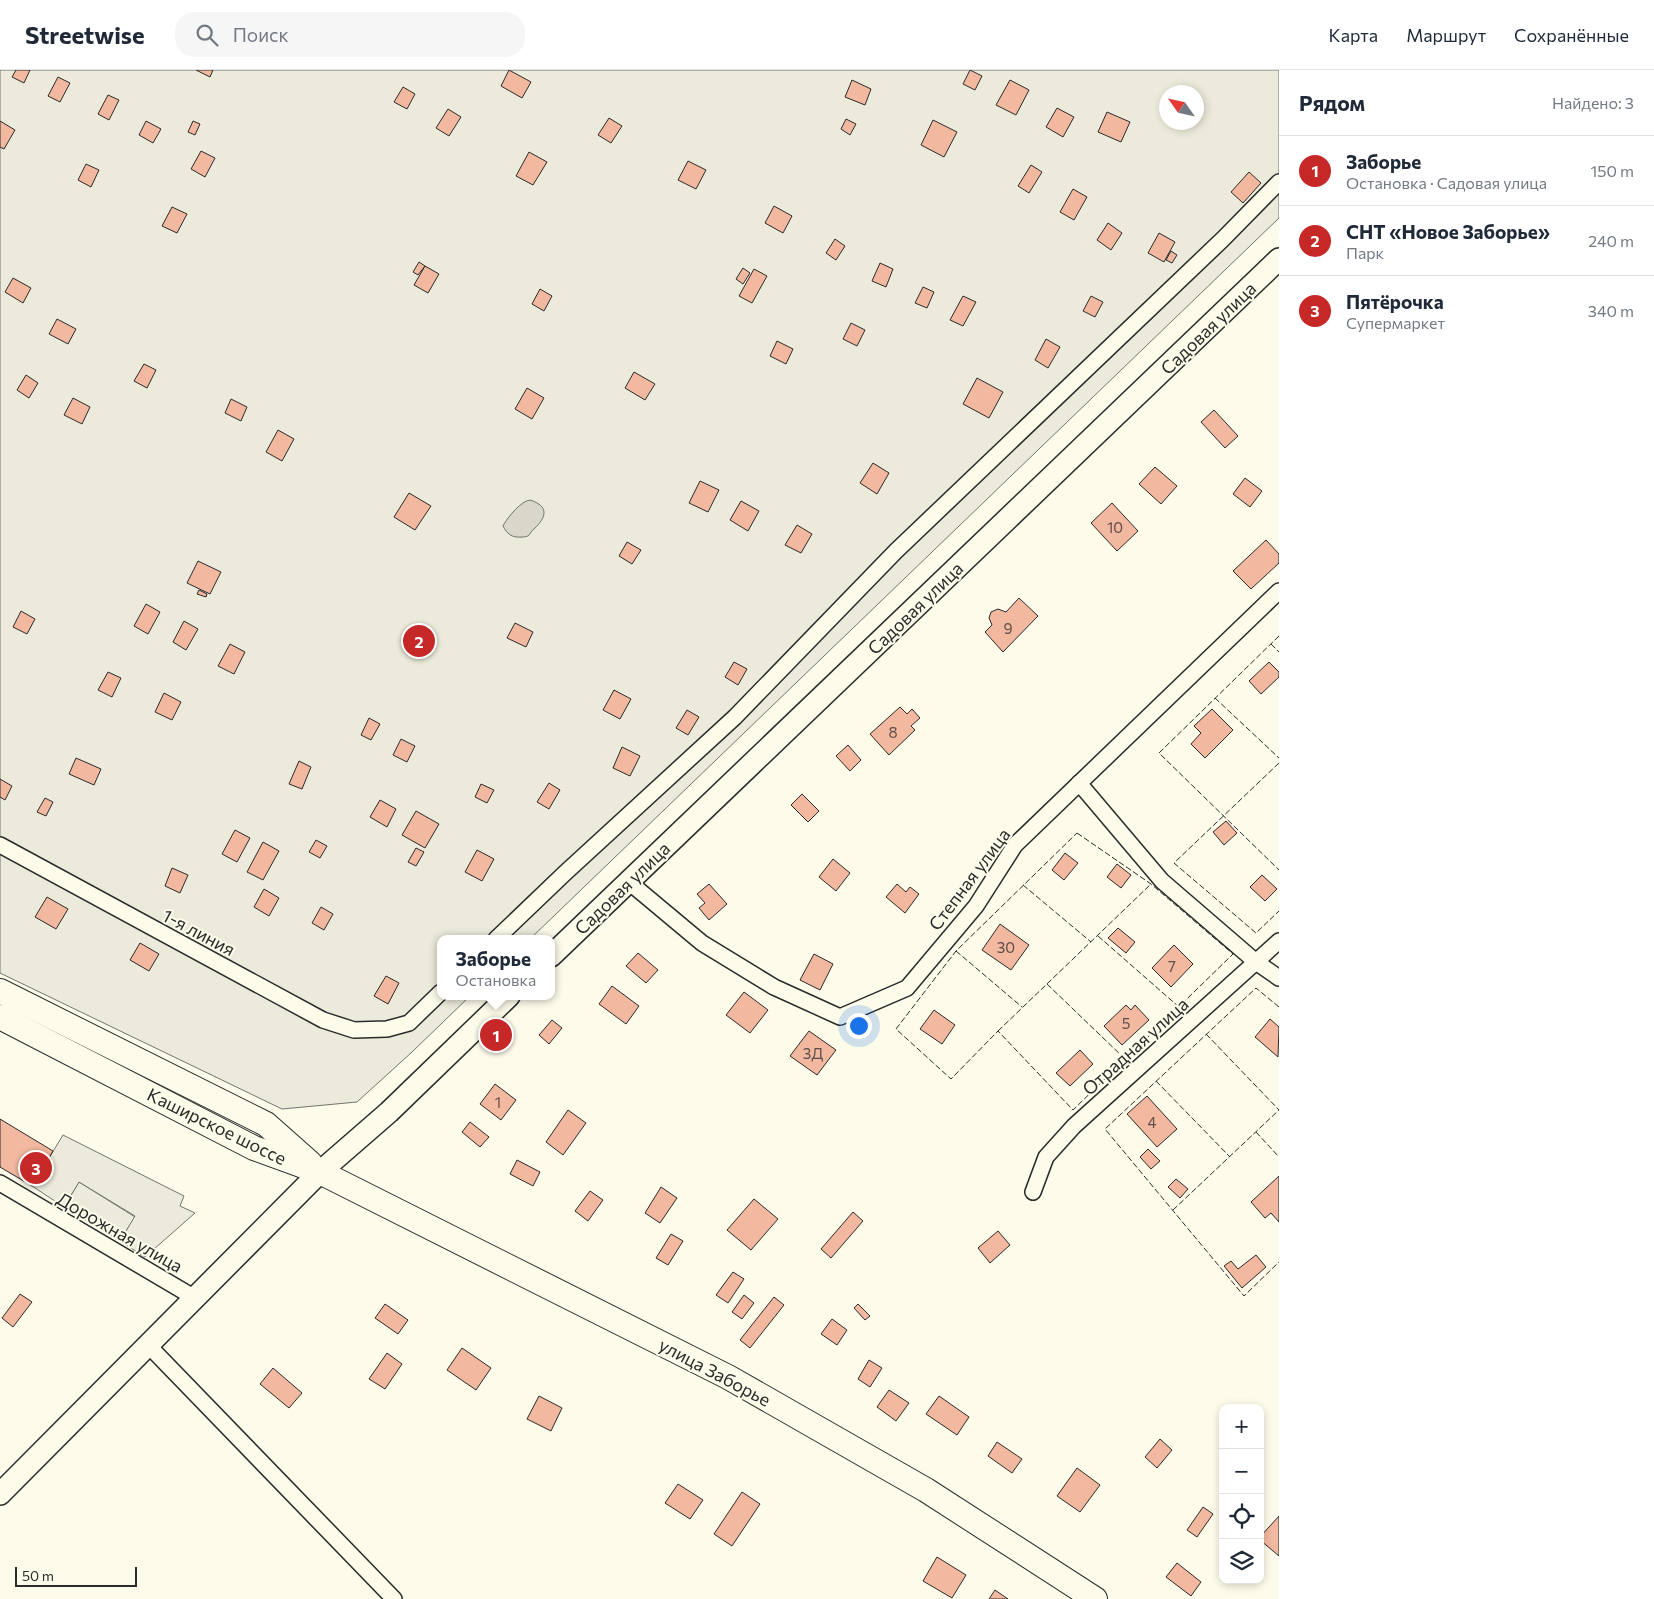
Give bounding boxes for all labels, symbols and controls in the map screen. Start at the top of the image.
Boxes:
search box [175,12,525,57]
text: Streetwise [25,20,145,49]
icon: search [193,21,221,49]
text: Поиск [233,23,289,46]
text: Карта [1329,24,1378,46]
text: Маршрут [1406,24,1486,46]
text: Сохранённые [1514,24,1629,46]
north arrow [1159,85,1204,130]
text: Рядом [1299,90,1365,115]
text: Найдено: 3 [1552,93,1634,112]
text: Заборье [1346,150,1421,173]
text: 1 [1311,161,1319,180]
text: 150 m [1591,161,1634,180]
text: Остановка · Садовая улица [1346,173,1547,192]
text: СНТ «Новое Заборье» [1346,220,1550,243]
text: 2 [1310,231,1320,250]
text: 240 m [1588,231,1634,250]
text: Парк [1346,243,1384,262]
street label: Садовая улица [1156,277,1260,379]
text: Пятёрочка [1346,290,1444,313]
text: 3 [1310,301,1320,320]
text: 340 m [1588,301,1634,320]
text: Супермаркет [1346,313,1445,332]
house number: 10 [1107,518,1123,536]
street label: Садовая улица [863,557,967,659]
house number: 9 [1003,619,1013,637]
pin: 2 [403,622,435,660]
house number: 8 [888,723,898,741]
street label: Степная улица [924,824,1014,934]
street label: Садовая улица [570,837,674,939]
street label: 1-я линия [159,904,239,960]
popup [437,935,555,1000]
house number: 30 [997,938,1015,956]
text: Заборье [456,947,531,970]
house number: 7 [1168,957,1176,975]
text: Остановка [456,970,536,989]
street label: Отрадная улица [1077,993,1193,1099]
your location [846,1013,872,1039]
house number: 5 [1122,1014,1130,1032]
pin: 1 [480,1016,512,1054]
house number: 3Д [803,1044,823,1062]
street label: Каширское шоссе [144,1083,290,1169]
house number: 1 [495,1093,501,1111]
house number: 4 [1148,1113,1157,1131]
pin: 3 [20,1149,52,1187]
street label: Дорожная улица [53,1187,187,1277]
street label: улица Заборье [655,1333,775,1411]
map controls [1219,1404,1264,1584]
button: + [1219,1404,1264,1449]
button: − [1219,1449,1264,1494]
button: locate [1219,1494,1264,1539]
button: layers [1219,1539,1264,1584]
scale bar [15,1564,138,1587]
text: 50 m [22,1567,54,1584]

